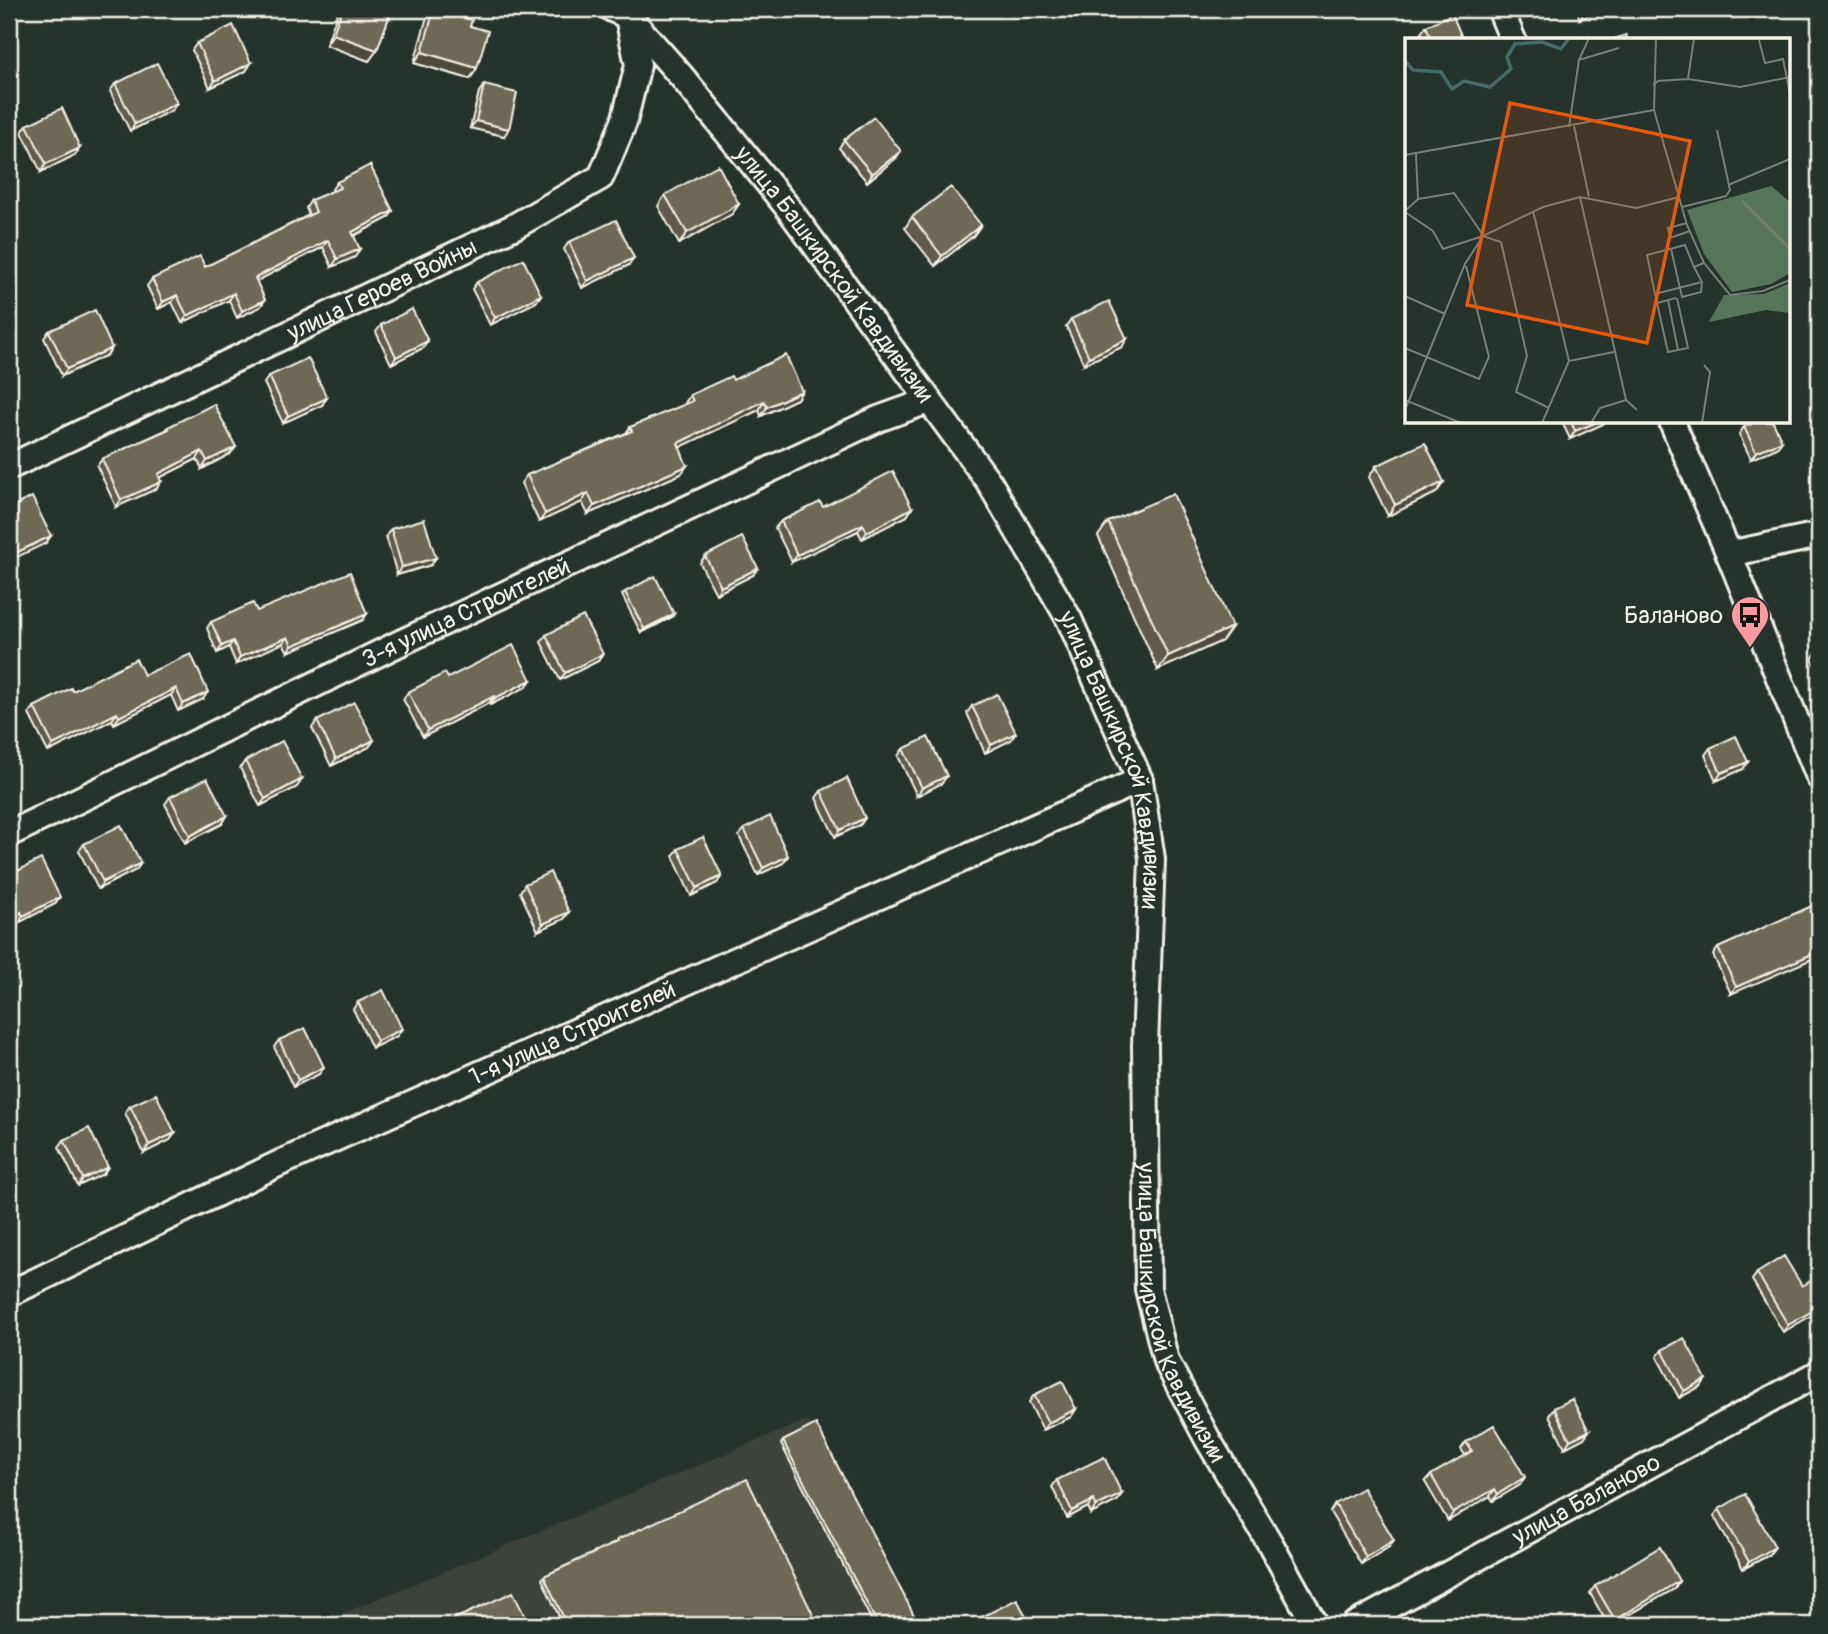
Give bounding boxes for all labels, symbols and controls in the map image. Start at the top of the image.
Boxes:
inset map [1405,38,1790,424]
street label: улица Башкирской Кавдивизии [728,139,940,409]
street label: улица Героев Войны [282,232,482,348]
street label: 3-я улица Строителей [357,551,575,674]
bus stop icon: Баланово [1729,594,1771,649]
place label: Баланово [1624,601,1723,630]
street label: улица Башкирской Кавдивизии [1052,604,1166,910]
street label: 1-я улица Строителей [465,975,680,1092]
street label: улица Башкирской Кавдивизии [1131,1161,1232,1468]
street label: улица Баланово [1506,1448,1665,1552]

